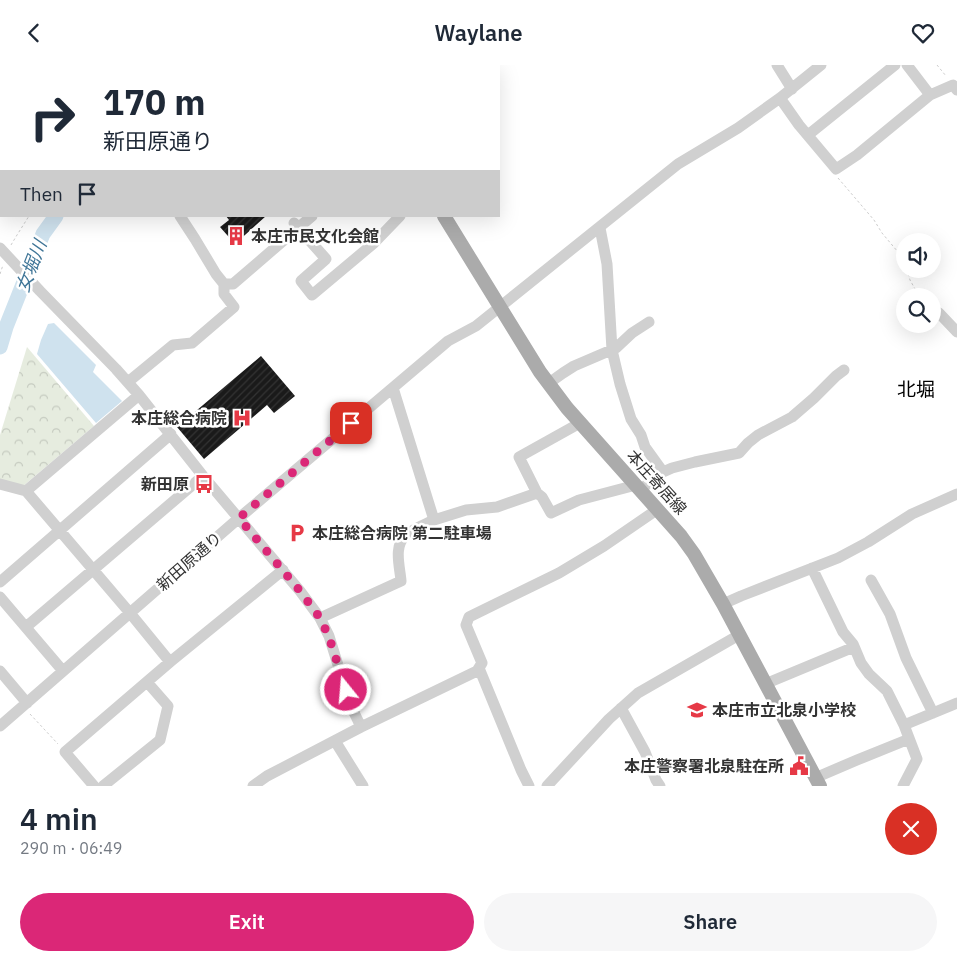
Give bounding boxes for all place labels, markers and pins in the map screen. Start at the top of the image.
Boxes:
building icon: 本庄市民文化会館 [225,225,247,247]
place label: 本庄市民文化会館 [251,226,379,246]
pin [330,402,372,444]
hospital icon: 本庄総合病院 [231,407,253,429]
place label: 本庄総合病院 [131,408,227,428]
bus stop icon: 新田原 [193,473,215,495]
place label: 新田原 [141,474,189,494]
parking icon: 本庄総合病院 第二駐車場 [286,522,308,544]
place label: 本庄総合病院 第二駐車場 [312,523,492,543]
school or university icon: 本庄市立北泉小学校 [686,699,708,721]
place label: 本庄市立北泉小学校 [712,700,856,720]
public building icon: 本庄警察署北泉駐在所 [788,755,810,777]
place label: 本庄警察署北泉駐在所 [624,756,784,776]

